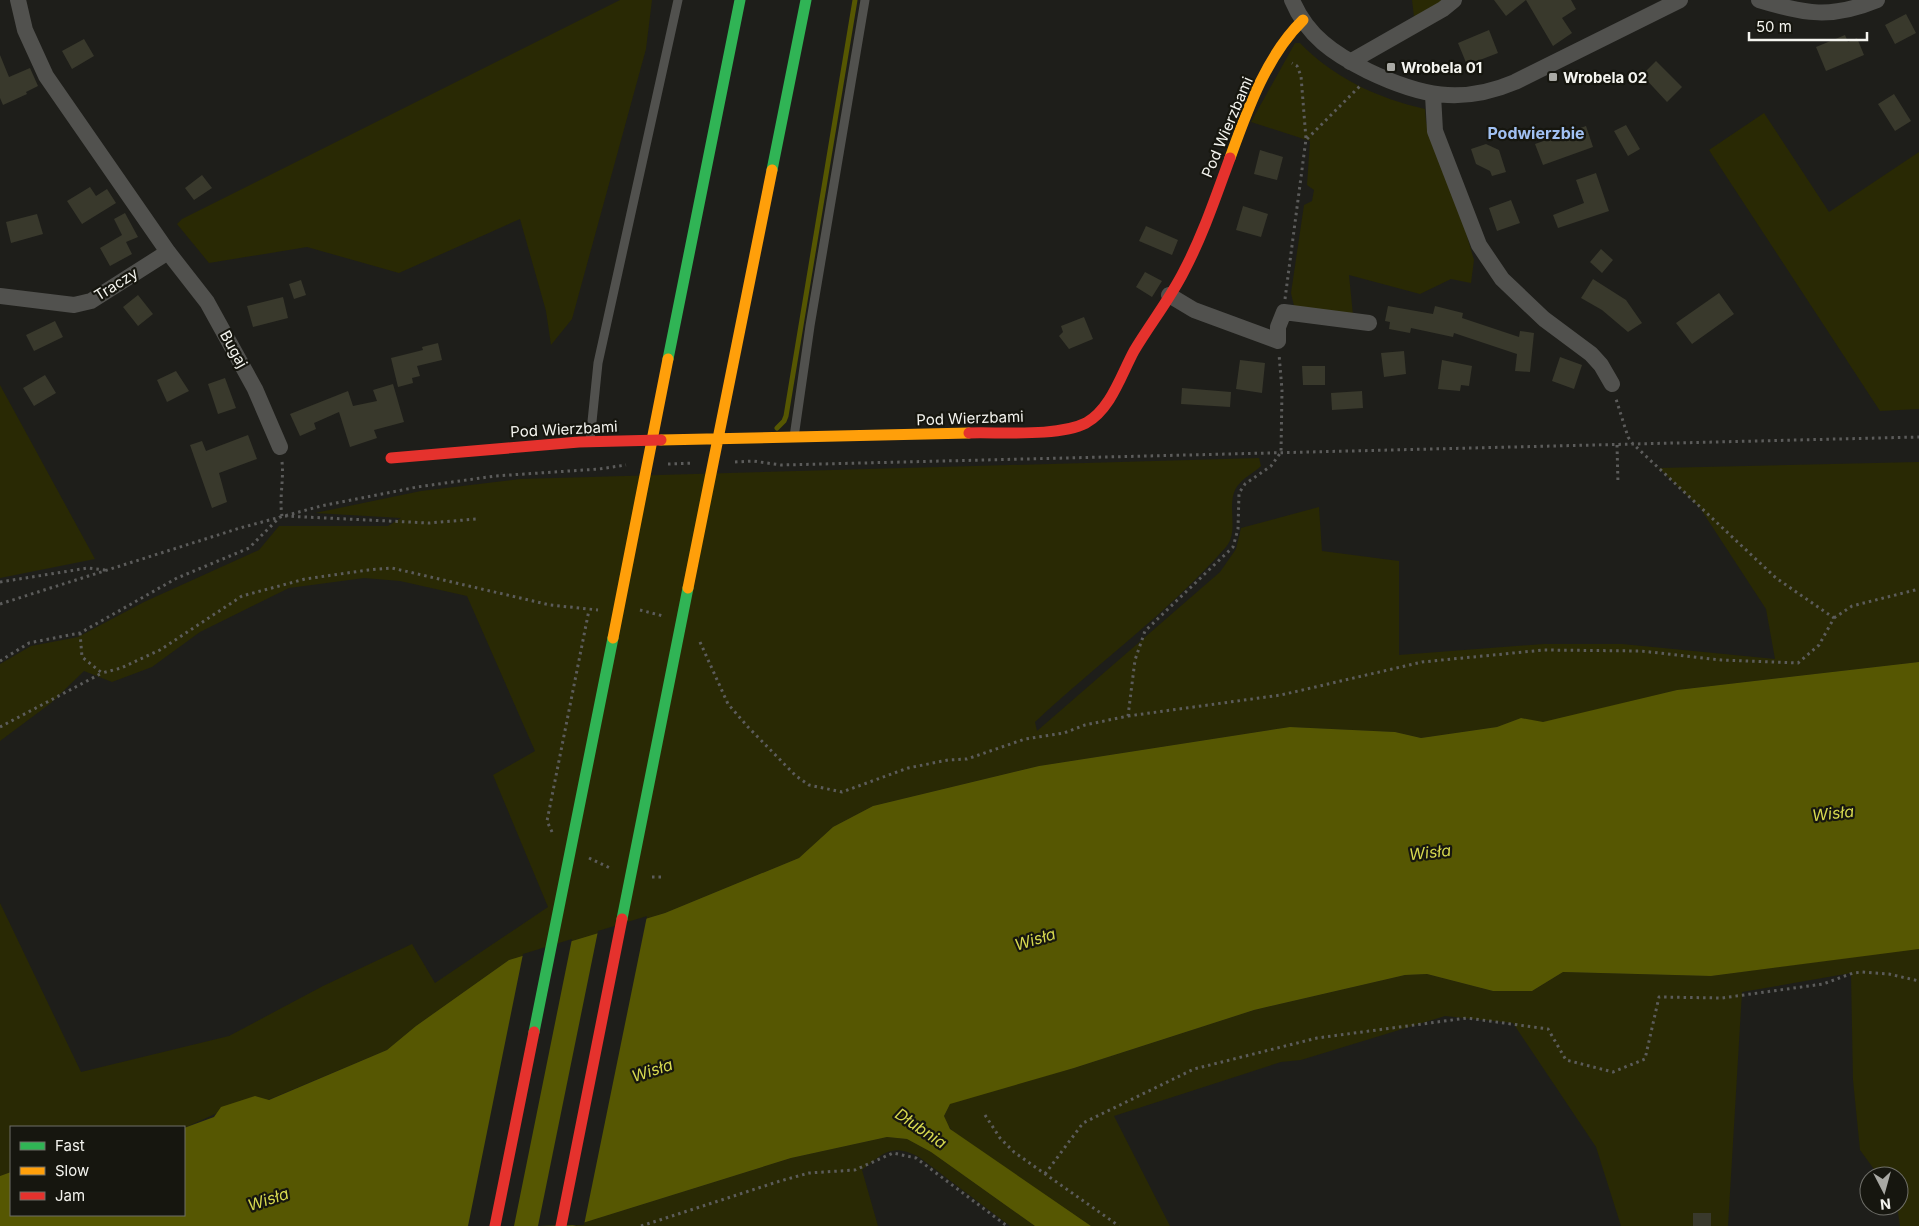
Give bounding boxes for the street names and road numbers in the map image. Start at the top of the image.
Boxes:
street label: Pod Wierzbami [1197,74,1257,180]
street label: Traczy [91,263,142,305]
street label: Bugaj [216,327,252,371]
street label: Pod Wierzbami [916,407,1024,429]
street label: Pod Wierzbami [510,417,618,441]

